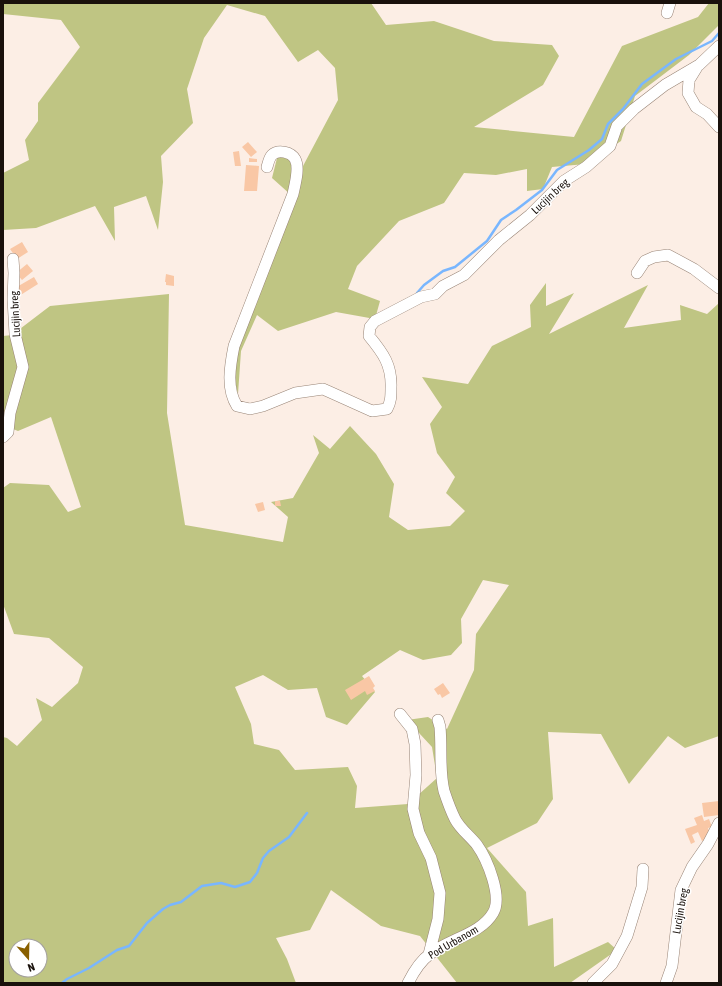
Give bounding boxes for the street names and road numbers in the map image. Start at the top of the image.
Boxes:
street label: Lucijin breg [529,176,571,216]
street label: Lucijin breg [8,290,22,337]
street label: Lucijin breg [670,887,690,935]
street label: Pod Urbanom [426,923,480,961]

